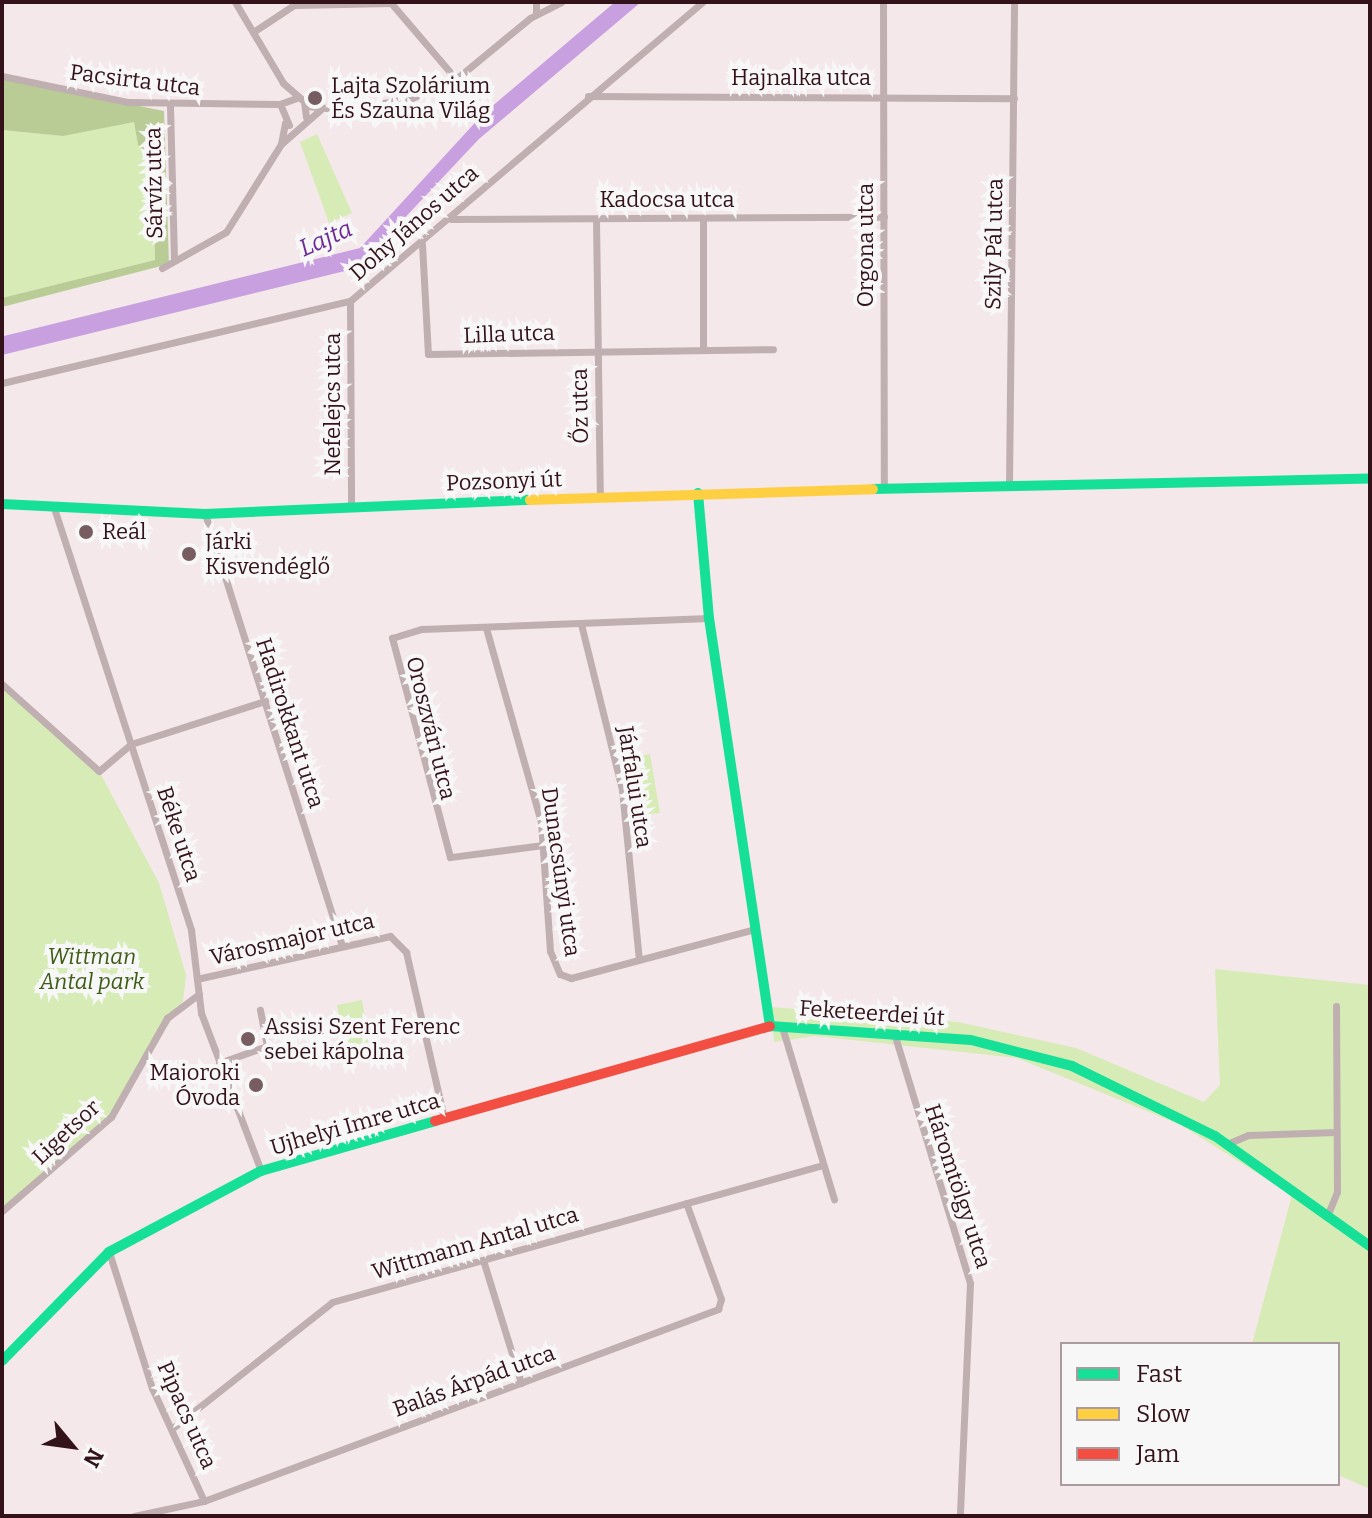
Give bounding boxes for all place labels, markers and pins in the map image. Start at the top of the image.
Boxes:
place label: Lajta Szolárium És Szauna Világ [331,72,490,124]
marker: Lajta Szolárium És Szauna Világ [306,89,324,107]
place label: Reál [102,519,146,545]
marker: Reál [77,523,95,541]
place label: Járki Kisvendéglő [205,528,330,580]
marker: Járki Kisvendéglő [180,545,198,563]
place label: Assisi Szent Ferenc sebei kápolna [264,1013,460,1064]
marker: Assisi Szent Ferenc sebei kápolna [239,1030,257,1048]
place label: Majoroki Óvoda [150,1059,240,1110]
marker: Majoroki Óvoda [247,1076,265,1094]

